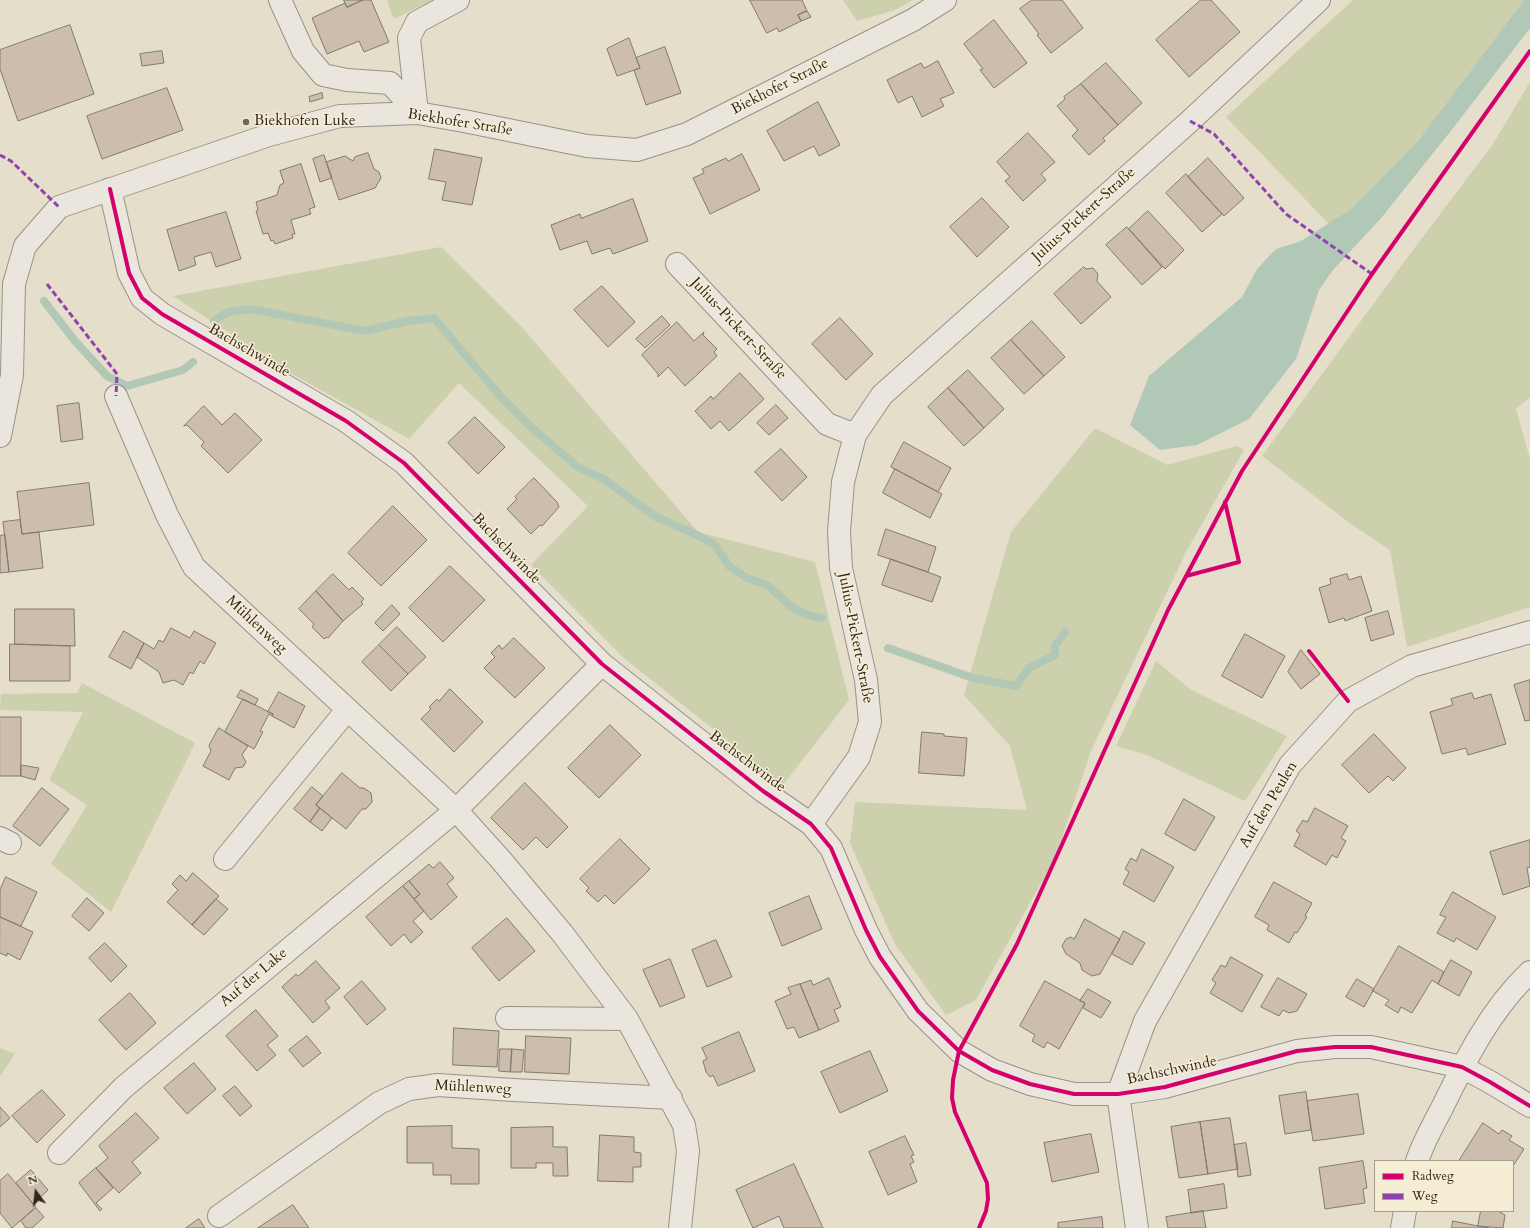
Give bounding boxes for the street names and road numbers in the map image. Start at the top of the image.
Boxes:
street label: Biekhofer Straße [728,55,832,119]
street label: Biekhofer Straße [406,106,514,140]
street label: Julius-Pickert-Straße [1029,164,1139,266]
street label: Julius-Pickert-Straße [686,274,790,384]
street label: Bachschwinde [205,320,293,382]
street label: Bachschwinde [468,510,544,588]
street label: Julius-Pickert-Straße [833,571,877,705]
street label: Mühlenweg [222,592,290,658]
street label: Bachschwinde [705,727,789,797]
street label: Auf den Peulen [1236,758,1302,852]
street label: Auf der Lake [217,945,291,1011]
street label: Bachschwinde [1125,1053,1219,1089]
street label: Mühlenweg [434,1077,512,1099]

